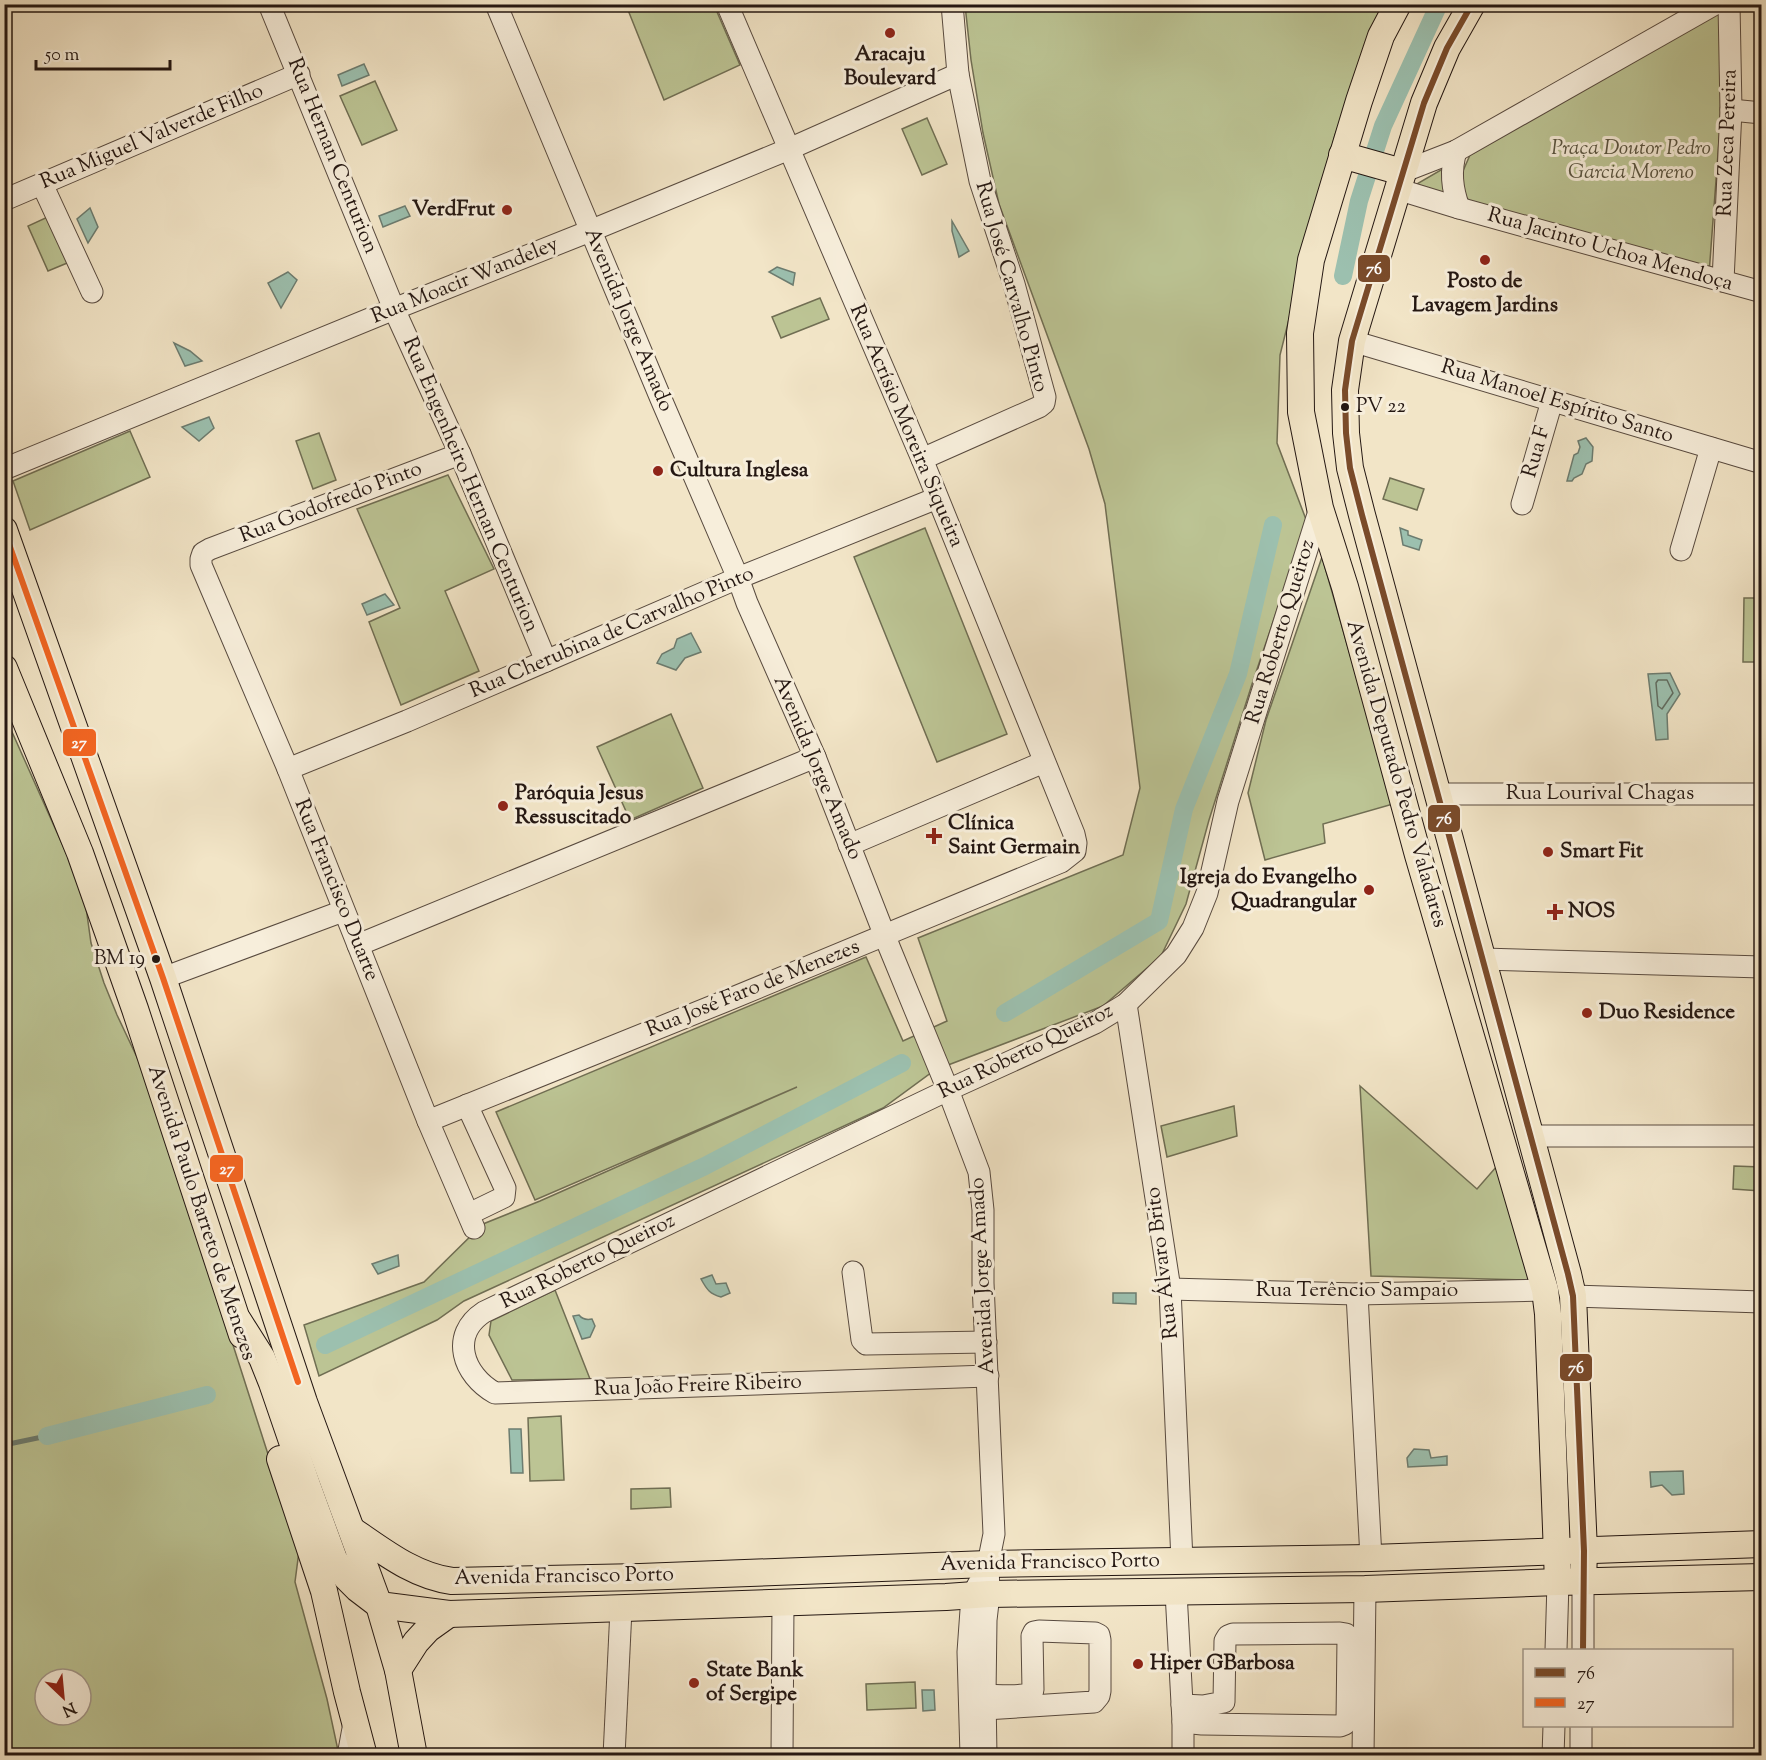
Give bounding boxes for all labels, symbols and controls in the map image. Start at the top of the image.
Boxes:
marker: Aracaju Boulevard [883,26,897,40]
scale bar [36,33,170,71]
place label: Aracaju Boulevard [844,40,936,94]
text: 50 m [44,43,80,69]
street label: Rua Hernan Centurion [279,53,385,259]
street label: Rua Zeca Pereira [1710,68,1746,217]
street label: Rua Miguel Valverde Filho [36,76,268,198]
park label: Praça Doutor Pedro Garcia Moreno [1551,134,1711,188]
street label: Rua José Carvalho Pinto [967,178,1055,396]
place label: VerdFrut [412,195,496,225]
street label: Rua Jacinto Uchoa Mendoça [1484,201,1737,300]
marker: VerdFrut [500,203,514,217]
street label: Avenida Jorge Amado [576,223,680,417]
street label: Rua Moacir Wandeley [367,230,563,332]
marker: Posto de Lavagem Jardins [1478,253,1492,267]
line badge: 76 [1357,254,1391,283]
text: 76 [1366,259,1382,282]
place label: Posto de Lavagem Jardins [1412,267,1558,321]
street label: Rua Acrísio Moreira Siqueira [841,300,971,552]
street label: Rua Engenheiro Hernan Centurion [394,333,546,637]
street label: Rua Manoel Espírito Santo [1437,352,1677,452]
place label: PV 22 [1356,393,1406,422]
marker: PV 22 [1339,401,1351,413]
street label: Rua F [1515,422,1559,481]
street label: Rua Godofredo Pinto [235,454,427,552]
place label: Cultura Inglesa [670,456,809,486]
marker: Cultura Inglesa [651,464,665,478]
street label: Rua Roberto Queiroz [1239,536,1323,728]
street label: Rua Cherubina de Carvalho Pinto [465,559,759,707]
street label: Avenida Deputado Pedro Valadares [1338,617,1454,931]
street label: Avenida Jorge Amado [765,671,869,865]
line badge: 27 [62,728,97,757]
text: 27 [71,733,88,756]
place label: Paróquia Jesus Ressuscitado [515,779,644,833]
street label: Rua Lourival Chagas [1506,779,1694,809]
street label: Rua Francisco Duarte [286,794,386,986]
marker: Paróquia Jesus Ressuscitado [496,799,510,813]
line badge: 76 [1427,804,1461,833]
place label: Clínica Saint Germain [948,809,1081,863]
text: 76 [1436,809,1452,832]
marker: Clínica Saint Germain [925,827,943,845]
place label: Smart Fit [1560,837,1644,867]
marker: Smart Fit [1541,845,1555,859]
place label: Igreja do Evangelho Quadrangular [1180,863,1358,917]
marker: Igreja do Evangelho Quadrangular [1362,883,1376,897]
place label: NOS [1568,897,1615,927]
marker: NOS [1546,903,1564,921]
street label: Rua José Faro de Menezes [642,932,864,1046]
place label: BM 19 [94,945,145,974]
marker: BM 19 [150,953,162,965]
street label: Rua Roberto Queiroz [933,997,1119,1107]
place label: Duo Residence [1599,998,1735,1028]
marker: Duo Residence [1580,1006,1594,1020]
street label: Avenida Paulo Barreto de Menezes [139,1061,263,1365]
line badge: 27 [209,1154,244,1183]
text: 27 [219,1159,236,1182]
street label: Avenida Jorge Amado [963,1177,1003,1375]
street label: Rua Álvaro Brito [1139,1185,1187,1341]
street label: Rua Roberto Queiroz [495,1207,681,1317]
street label: Rua Terêncio Sampaio [1256,1276,1458,1306]
line badge: 76 [1559,1353,1593,1382]
text: 76 [1568,1358,1584,1381]
street label: Rua João Freire Ribeiro [594,1367,802,1405]
street label: Avenida Francisco Porto [940,1546,1160,1580]
street label: Avenida Francisco Porto [454,1560,674,1594]
place label: Hiper GBarbosa [1150,1649,1295,1679]
legend [1523,1649,1733,1727]
place label: State Bank of Sergipe [706,1656,804,1710]
marker: Hiper GBarbosa [1131,1657,1145,1671]
text: 76 [1577,1662,1595,1688]
north arrow [33,1667,93,1727]
marker: State Bank of Sergipe [687,1676,701,1690]
text: 27 [1577,1692,1594,1718]
text: N [57,1695,79,1721]

